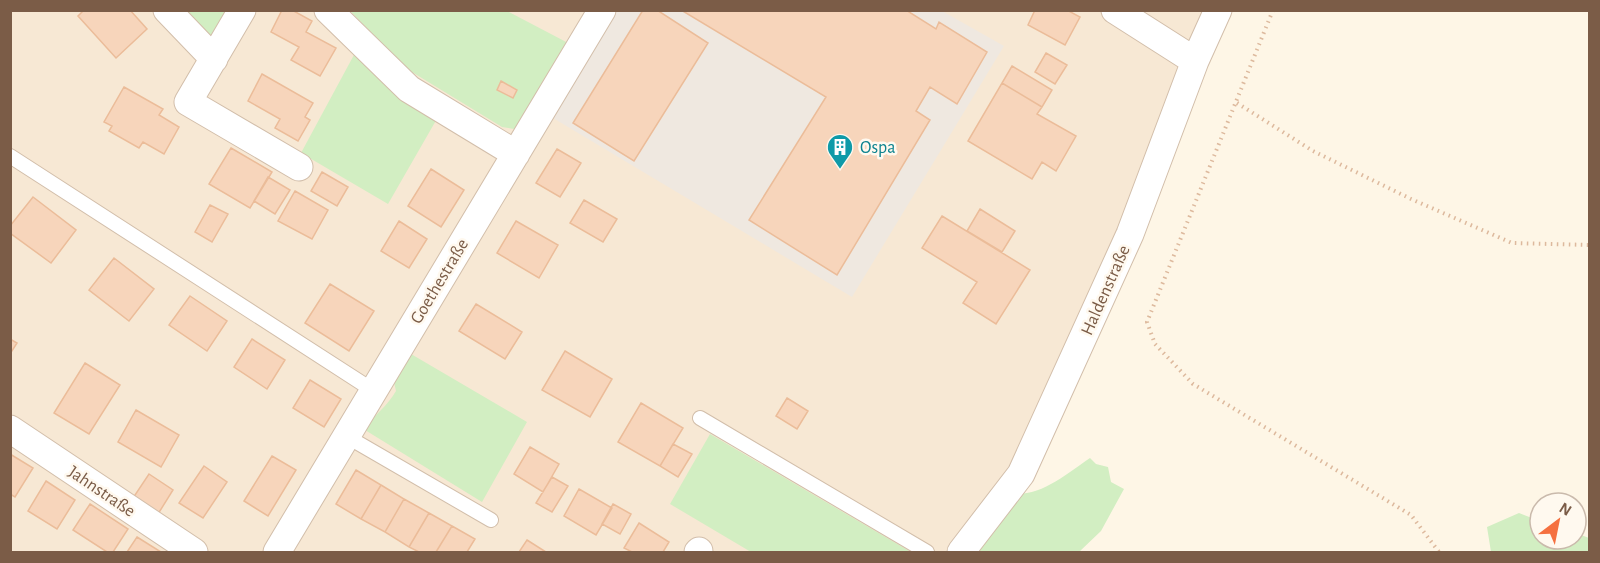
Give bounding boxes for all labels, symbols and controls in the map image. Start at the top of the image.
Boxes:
building icon: Ospa [825,132,855,170]
place label: Ospa [860,139,896,157]
street label: Goethestraße [408,236,472,327]
street label: Haldenstraße [1078,243,1134,338]
street label: Jahnstraße [65,463,138,521]
north arrow [1528,491,1588,551]
text: N [1556,499,1574,519]

